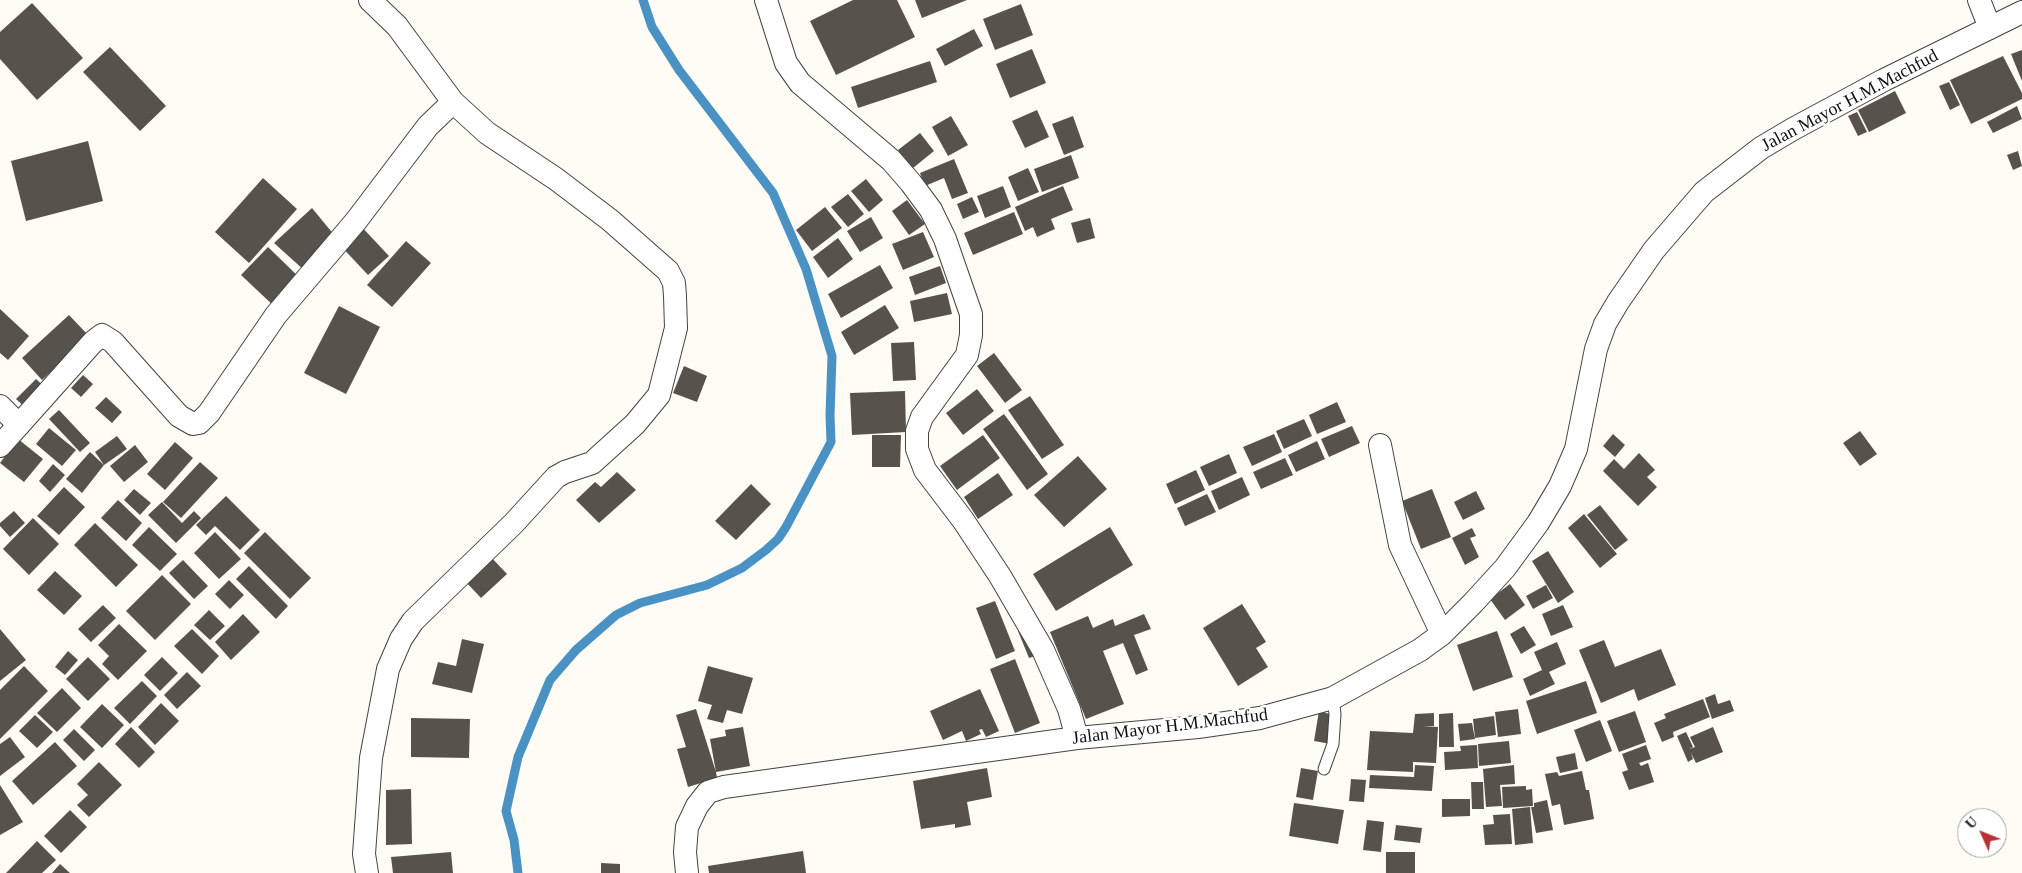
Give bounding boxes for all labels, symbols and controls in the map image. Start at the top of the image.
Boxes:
street label: Jalan Mayor H.M.Machfud [1758,45,1942,157]
street label: Jalan Mayor H.M.Machfud [1071,704,1269,750]
north arrow [1957,808,2007,858]
text: U [1963,814,1980,832]

